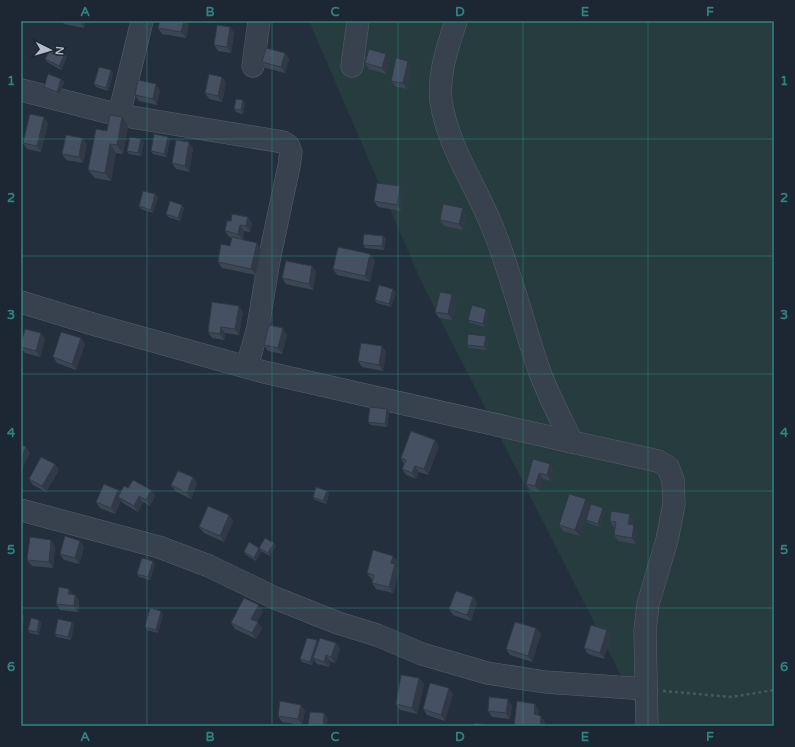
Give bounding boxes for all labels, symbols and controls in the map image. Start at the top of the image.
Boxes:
text: A [80,4,90,20]
text: B [205,4,215,20]
text: C [330,4,340,20]
text: D [455,4,465,20]
text: E [581,4,589,20]
text: F [706,4,714,20]
north arrow [30,30,70,70]
text: N [53,46,66,56]
text: 1 [7,73,15,89]
text: 1 [780,73,788,89]
text: 2 [7,190,15,206]
text: 2 [780,190,788,206]
text: 3 [7,307,15,323]
text: 3 [780,307,788,323]
text: 4 [7,425,16,441]
text: 4 [780,425,789,441]
text: 5 [7,542,15,558]
text: 5 [780,542,788,558]
text: 6 [7,659,15,675]
text: 6 [780,659,788,675]
text: A [80,729,90,745]
text: B [205,729,215,745]
text: C [330,729,340,745]
text: D [455,729,465,745]
text: E [581,729,589,745]
text: F [706,729,714,745]

